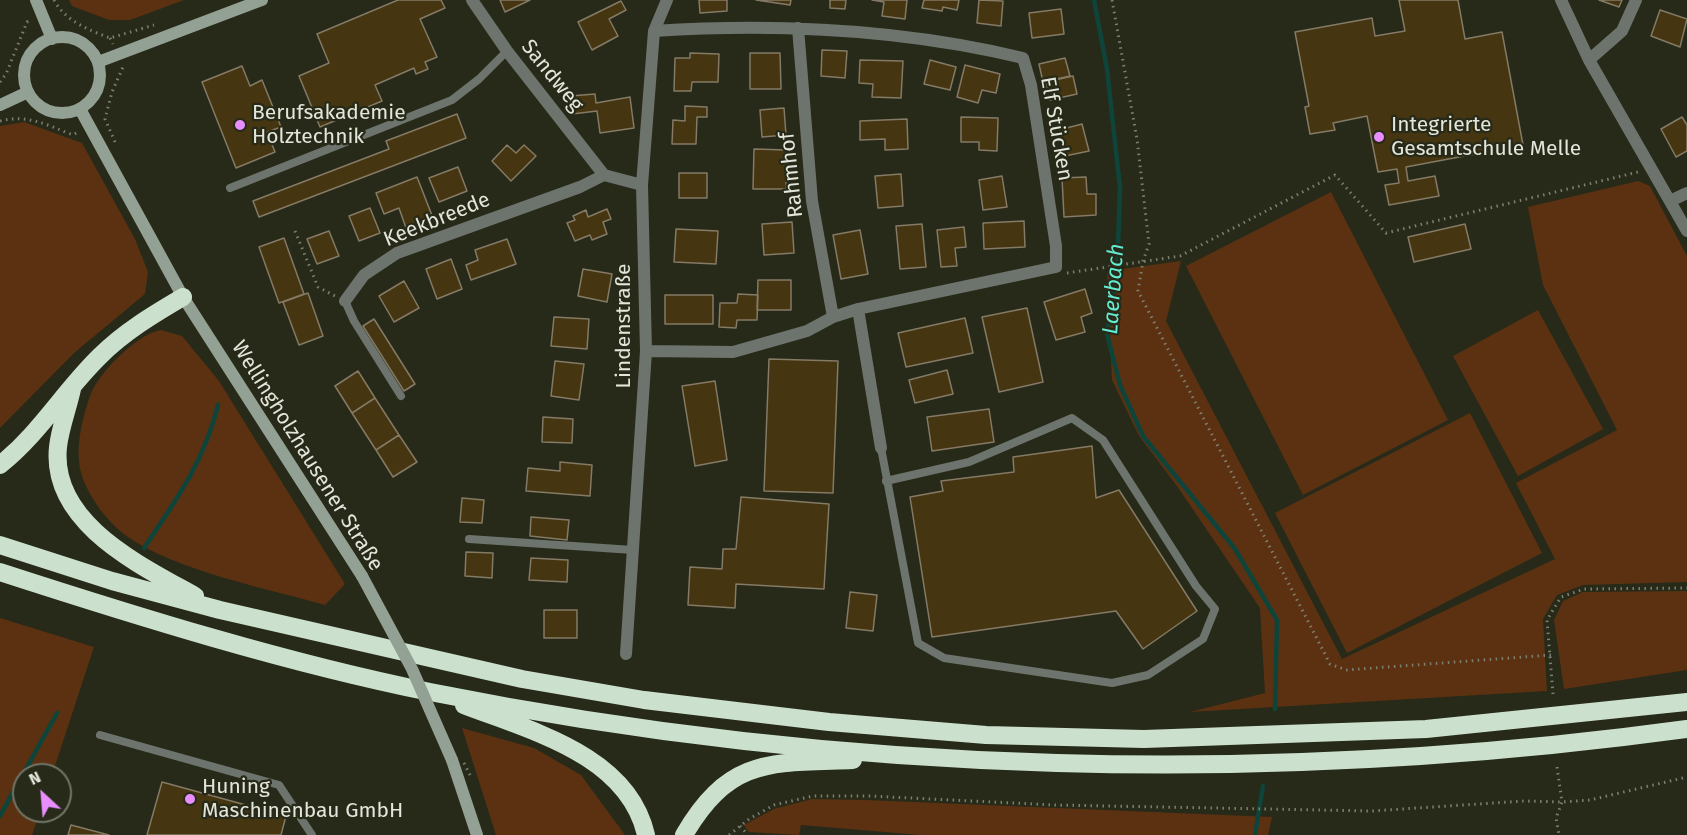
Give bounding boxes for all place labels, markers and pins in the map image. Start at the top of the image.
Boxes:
place label: Berufsakademie Holztechnik [252,100,406,150]
place label: Integrierte Gesamtschule Melle [1391,112,1581,162]
marker: Berufsakademie Holztechnik [233,118,247,132]
marker: Integrierte Gesamtschule Melle [1372,130,1386,144]
place label: Huning Maschinenbau GmbH [202,774,403,824]
marker: Huning Maschinenbau GmbH [183,792,197,806]

